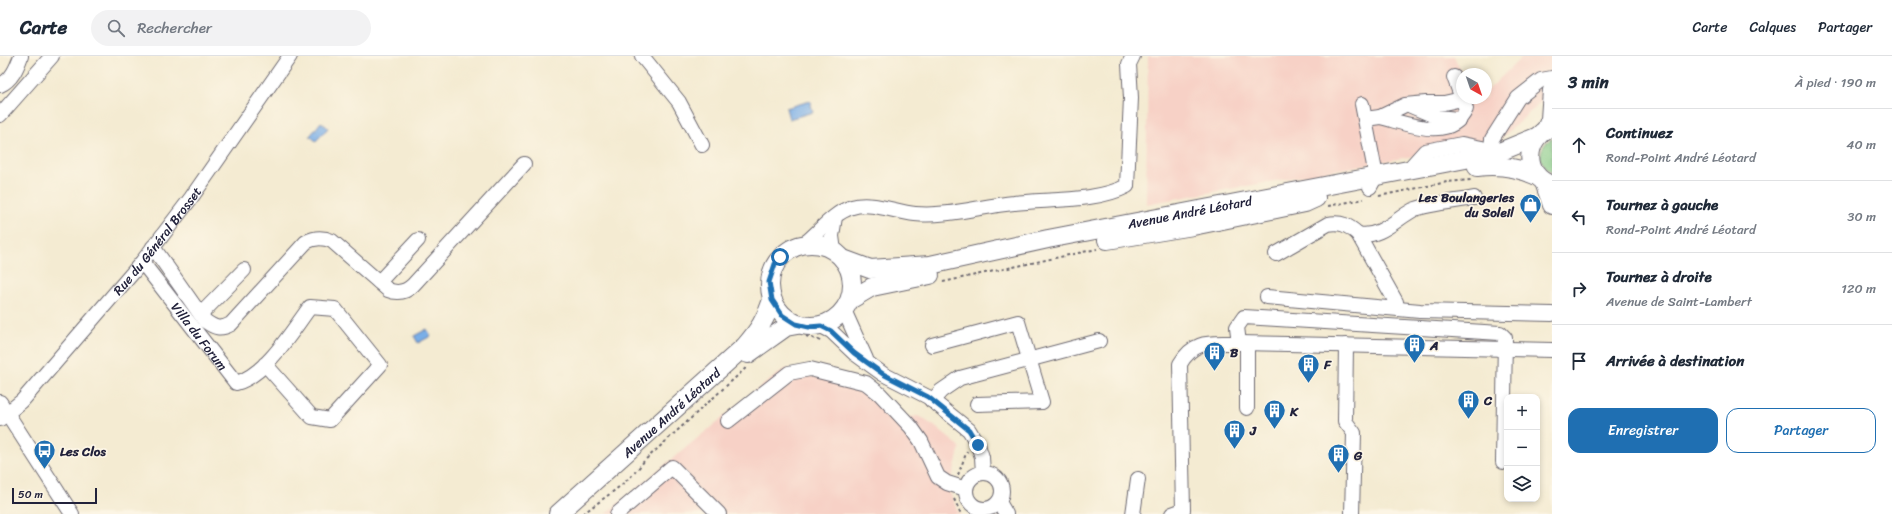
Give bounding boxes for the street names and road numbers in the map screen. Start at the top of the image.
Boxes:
street label: Rue du Général Brosset [107,181,207,300]
street label: Avenue André Léotard [1125,188,1255,235]
street label: Villa du Forum [165,297,234,376]
street label: Avenue André Léotard [616,361,727,464]

